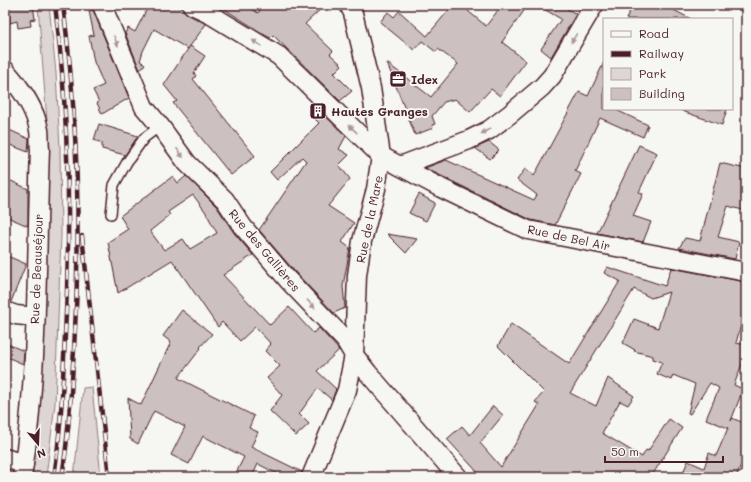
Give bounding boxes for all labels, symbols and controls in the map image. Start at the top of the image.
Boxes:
legend [603,18,733,110]
text: Road [639,25,669,41]
one-way arrow [571,33,578,44]
one-way arrow [113,36,119,47]
one-way arrow [252,39,262,47]
text: Railway [639,45,684,61]
text: Park [639,65,666,81]
office icon: Idex [388,69,408,89]
place label: Idex [411,71,438,87]
text: Building [639,85,685,101]
building icon: Hautes Granges [308,101,328,121]
place label: Hautes Granges [331,103,428,119]
one-way arrow [348,124,358,134]
one-way arrow [480,128,492,135]
one-way arrow [175,148,184,159]
street label: Rue de la Mare [352,174,386,264]
street label: Rue des Gallières [226,205,304,295]
street label: Rue de Beauséjour [26,214,46,324]
street label: Rue de Bel Air [526,220,612,254]
one-way arrow [306,299,316,309]
north arrow [18,424,58,464]
scale bar [605,438,723,464]
text: 50 m [611,443,639,459]
text: N [35,445,48,462]

